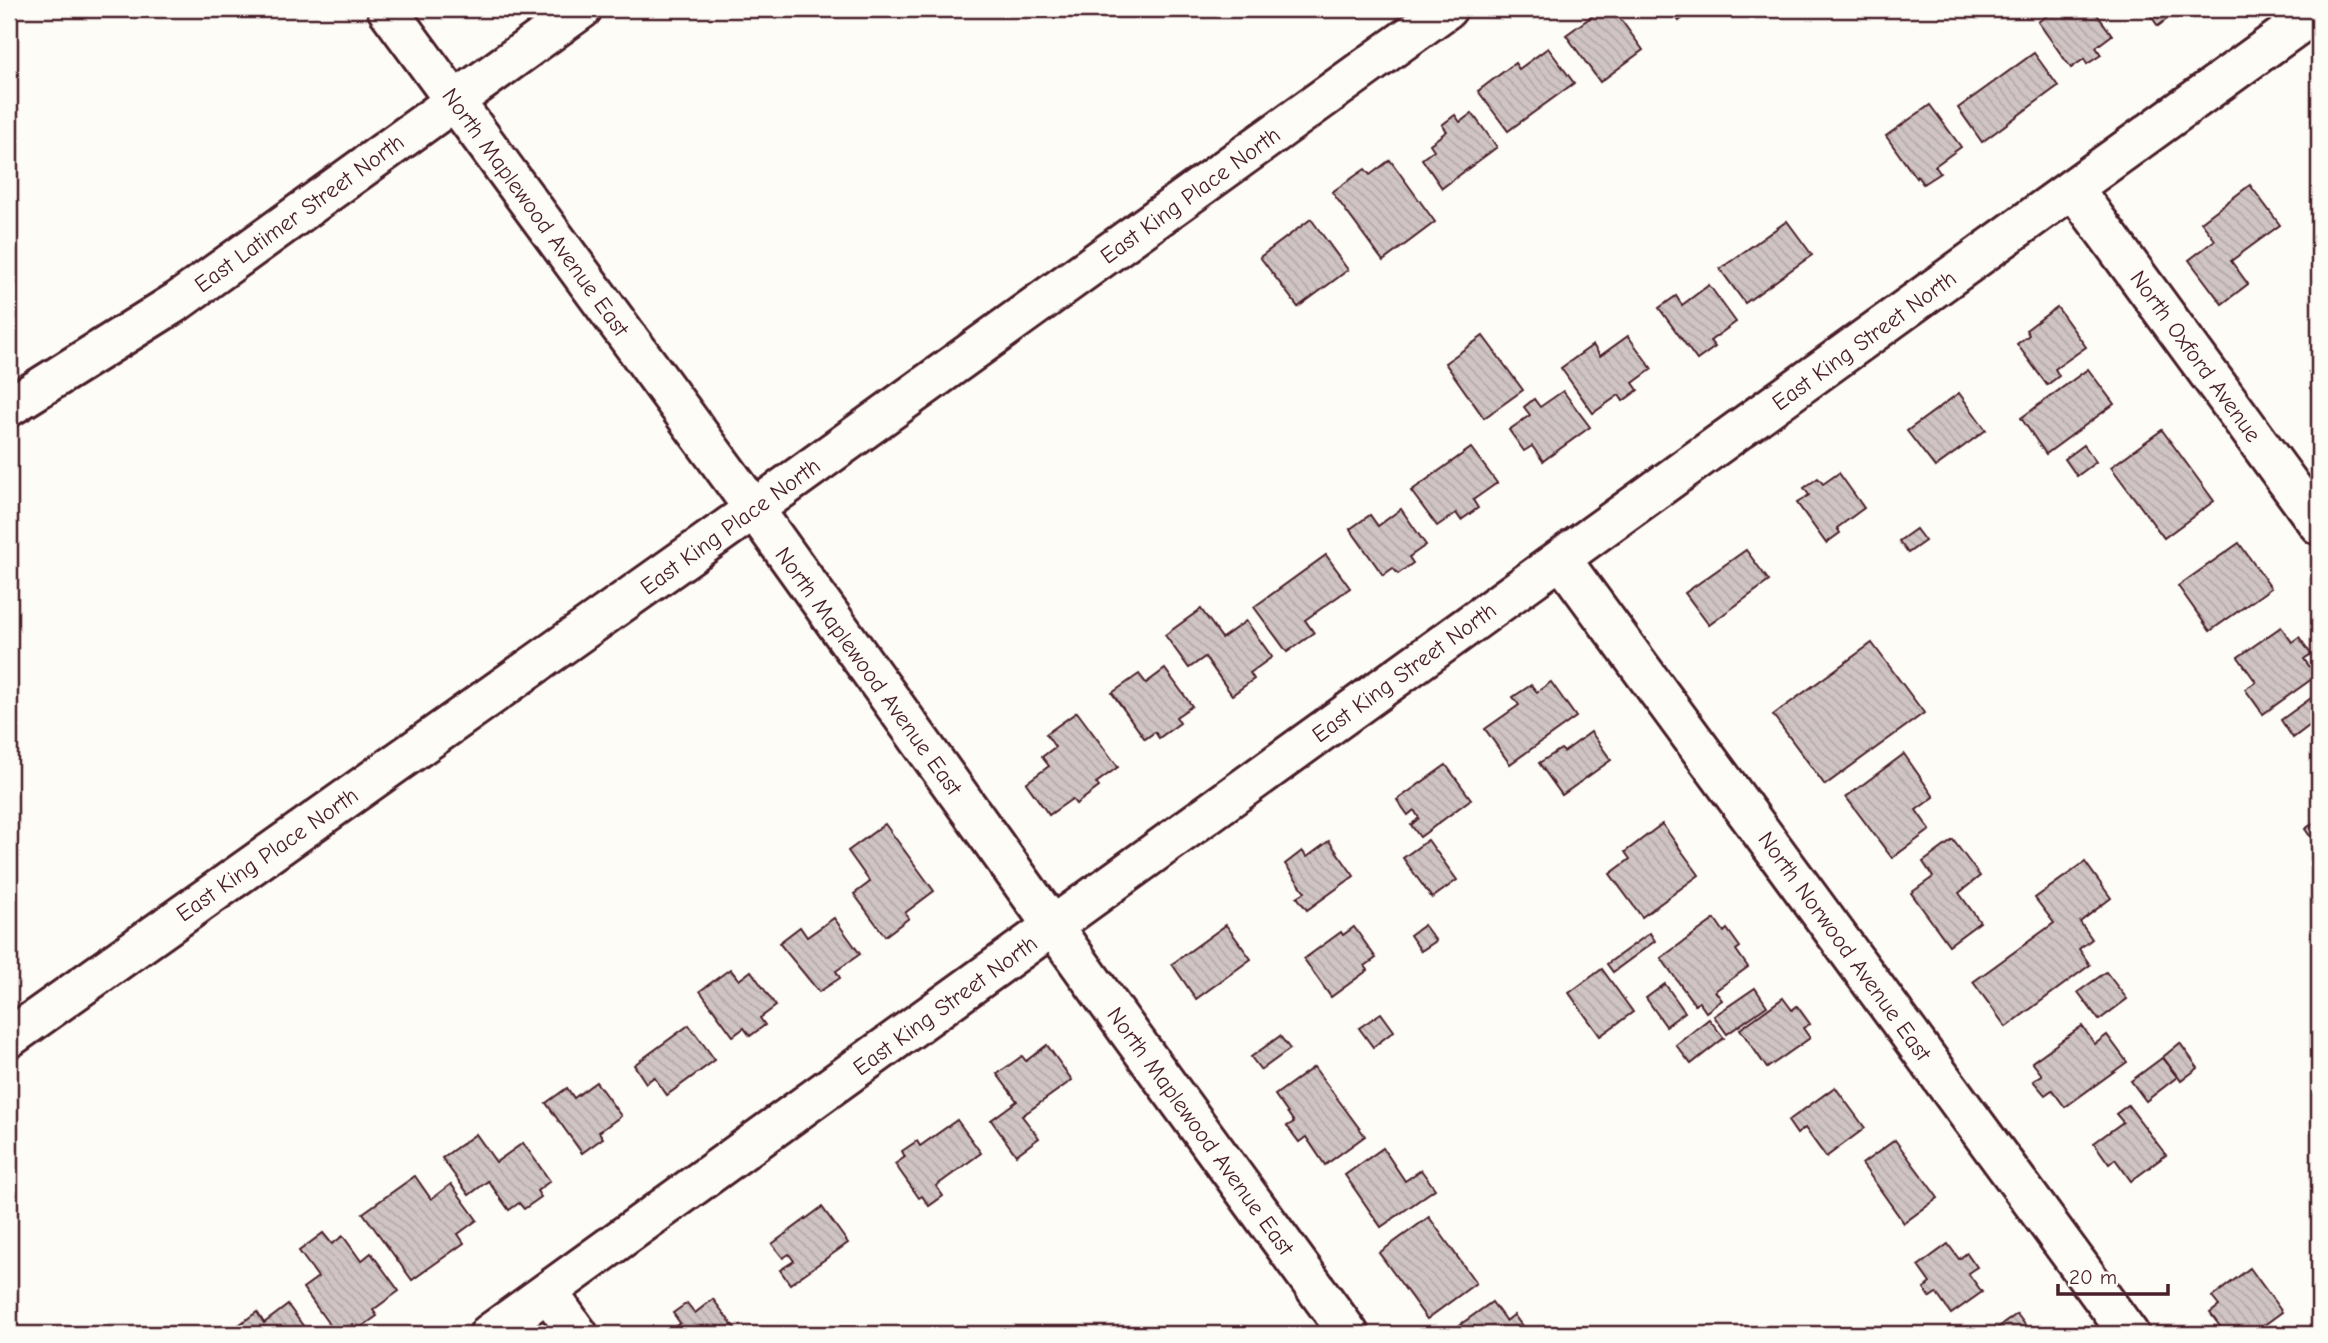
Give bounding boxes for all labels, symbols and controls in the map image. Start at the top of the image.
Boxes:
street label: North Maplewood Avenue East [436,83,636,343]
street label: East King Place North [1095,121,1285,270]
street label: East Latimer Street North [189,128,409,298]
street label: East King Street North [1767,265,1962,416]
street label: North Oxford Avenue [2124,265,2267,447]
street label: East King Place North [635,452,825,601]
street label: North Maplewood Avenue East [769,542,969,802]
street label: East King Street North [1307,597,1502,748]
street label: East King Place North [171,781,363,927]
street label: North Norwood Avenue East [1752,826,1938,1067]
street label: East King Street North [848,930,1043,1081]
street label: North Maplewood Avenue East [1101,1002,1301,1262]
scale bar [2058,1252,2169,1296]
text: 20 m [2069,1265,2117,1289]

